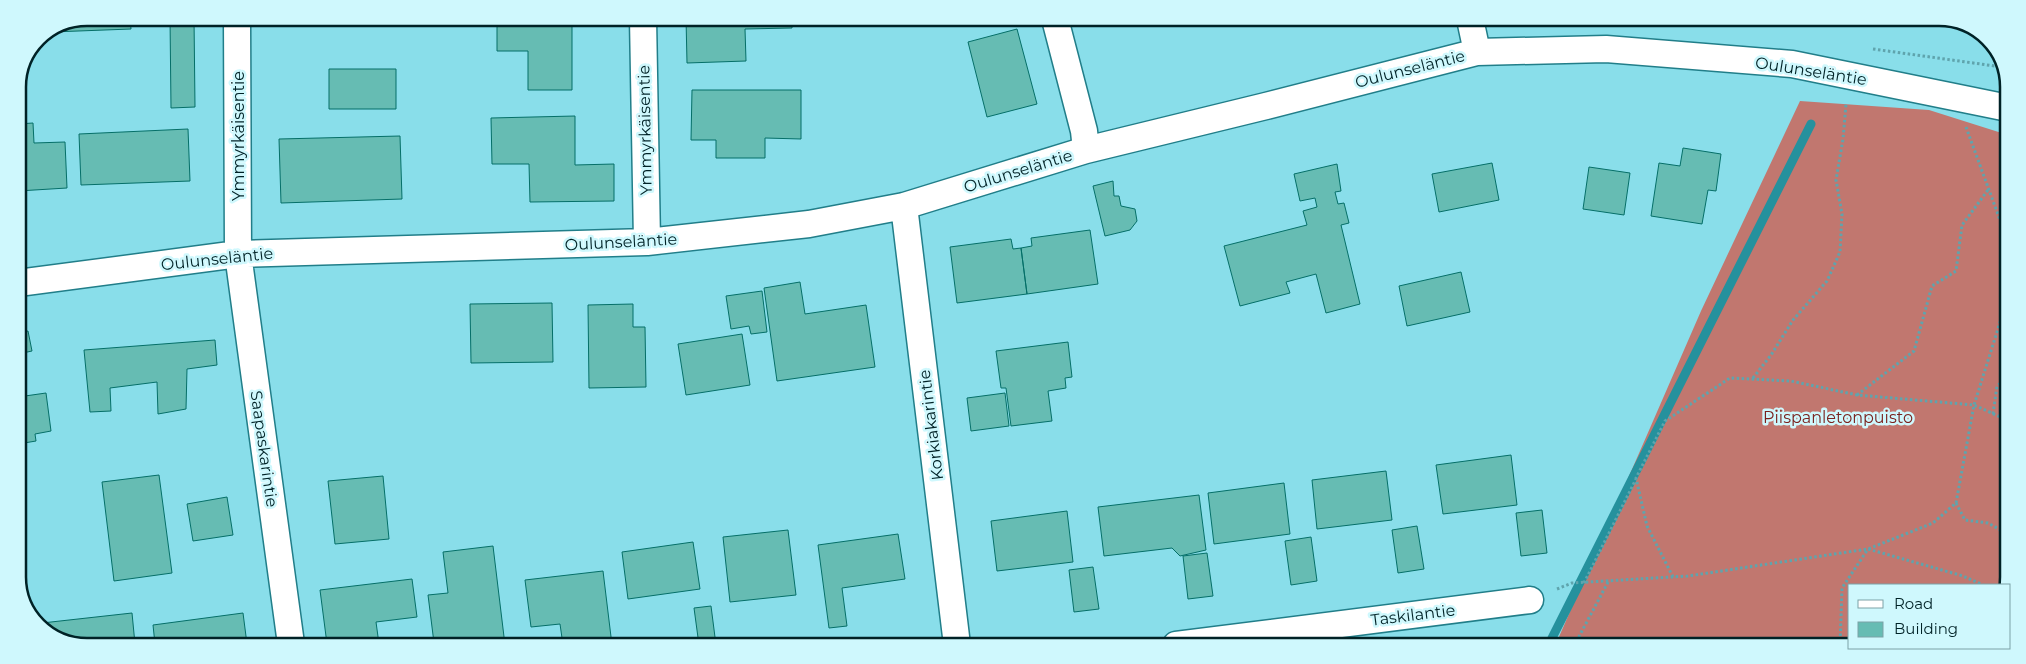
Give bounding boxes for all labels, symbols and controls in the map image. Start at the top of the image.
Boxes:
street label: Oulunseläntie [1353,46,1467,92]
street label: Oulunseläntie [1754,53,1868,89]
street label: Ymmyrkäisentie [634,65,656,195]
street label: Ymmyrkäisentie [229,71,248,201]
street label: Oulunseläntie [961,145,1075,197]
street label: Oulunseläntie [564,230,678,254]
street label: Oulunseläntie [160,244,274,274]
street label: Korkiakarintie [915,369,947,481]
street label: Saapaskarintie [246,389,282,509]
park label: Piispanletonpuisto [1763,408,1913,427]
legend [1848,584,2011,649]
text: Road [1894,594,1933,613]
street label: Taskilantie [1370,600,1456,630]
text: Building [1894,619,1958,638]

